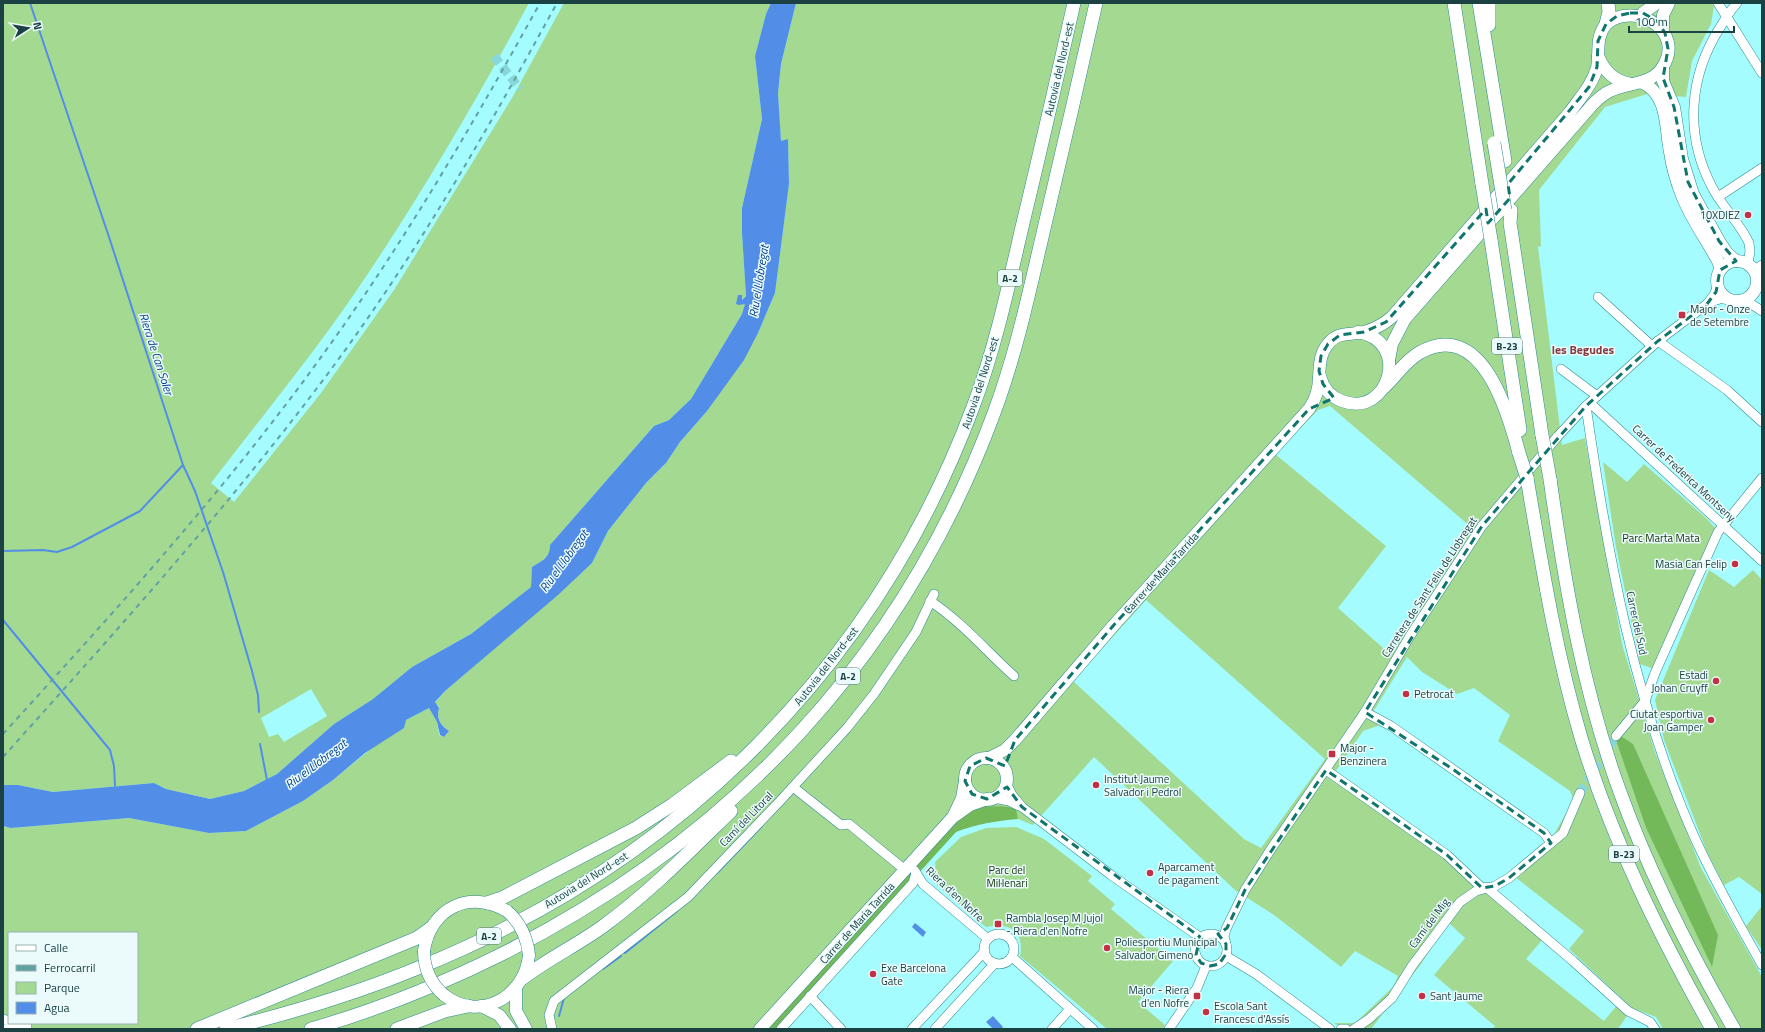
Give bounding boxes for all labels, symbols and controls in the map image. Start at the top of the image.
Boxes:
north arrow [8,8,48,48]
scale bar [1629,8,1734,34]
text: 100 m [1635,12,1668,31]
street label: Autovia del Nord-est [1040,20,1078,118]
text: N [29,21,46,31]
place label: 10XDIEZ [1700,207,1740,223]
marker: 10XDIEZ [1743,210,1753,220]
water label: Riu el Llobregat [743,242,774,318]
road number: A-2 [998,270,1022,286]
place label: Major - Onze de Setembre [1690,301,1751,330]
water label: Riera de Can Soler [134,310,179,400]
marker: Major - Onze de Setembre [1677,310,1687,320]
street label: Autovia del Nord-est [958,335,1002,431]
road number: B-23 [1492,338,1522,354]
district label: les Begudes [1552,340,1615,359]
street label: Carrer de Frederica Montseny [1629,421,1740,526]
street label: Carretera de Sant Feliu de Llobregat [1377,513,1481,661]
water label: Riu el Llobregat [534,525,593,596]
street label: Carrer de Maria Tarrida [1120,528,1202,617]
park label: Parc Marta Mata [1622,530,1700,546]
place label: Masia Can Felip [1655,556,1727,572]
marker: Masia Can Felip [1730,559,1740,569]
street label: Carrer del Sud [1622,590,1652,656]
street label: Autovia del Nord-est [790,623,862,709]
place label: Estadi Johan Cruyff [1651,667,1708,696]
road number: A-2 [836,668,860,684]
marker: Estadi Johan Cruyff [1711,676,1721,686]
place label: Petrocat [1414,686,1454,702]
marker: Petrocat [1401,689,1411,699]
place label: Ciutat esportiva Joan Gamper [1630,706,1703,735]
marker: Ciutat esportiva Joan Gamper [1706,715,1716,725]
water label: Riu el Llobregat [281,733,351,793]
place label: Major - Benzinera [1340,740,1387,769]
marker: Major - Benzinera [1327,749,1337,759]
place label: Institut Jaume Salvador i Pedrol [1104,771,1181,800]
marker: Institut Jaume Salvador i Pedrol [1091,780,1101,790]
street label: Camí del Litoral [716,788,776,850]
road number: B-23 [1609,846,1639,862]
street label: Autovia del Nord-est [541,848,631,912]
place label: Aparcament de pagament [1158,859,1219,888]
park label: Parc del Mil·lenari [986,862,1028,891]
street label: Riera d'en Nofre [922,863,988,926]
marker: Aparcament de pagament [1145,868,1155,878]
street label: Carrer de Maria Tarrida [816,878,898,967]
street label: Camí del Mig [1405,894,1453,951]
place label: Rambla Josep M Jujol - Riera d'en Nofre [1006,910,1103,939]
marker: Rambla Josep M Jujol - Riera d'en Nofre [993,919,1003,929]
road number: A-2 [477,928,501,944]
legend [8,932,138,1024]
place label: Poliesportiu Municipal Salvador Gimeno [1115,934,1217,963]
text: Calle [44,938,68,957]
marker: Poliesportiu Municipal Salvador Gimeno [1102,943,1112,953]
text: Ferrocarril [44,958,96,977]
place label: Exe Barcelona Gate [881,960,946,989]
marker: Exe Barcelona Gate [868,969,878,979]
text: Parque [44,978,80,997]
place label: Major - Riera d'en Nofre [1129,982,1189,1011]
place label: Sant Jaume [1430,988,1483,1004]
marker: Major - Riera d'en Nofre [1192,991,1202,1001]
marker: Sant Jaume [1417,991,1427,1001]
text: Agua [44,998,70,1017]
place label: Escola Sant Francesc d'Assís [1214,998,1289,1027]
marker: Escola Sant Francesc d'Assís [1201,1007,1211,1017]

